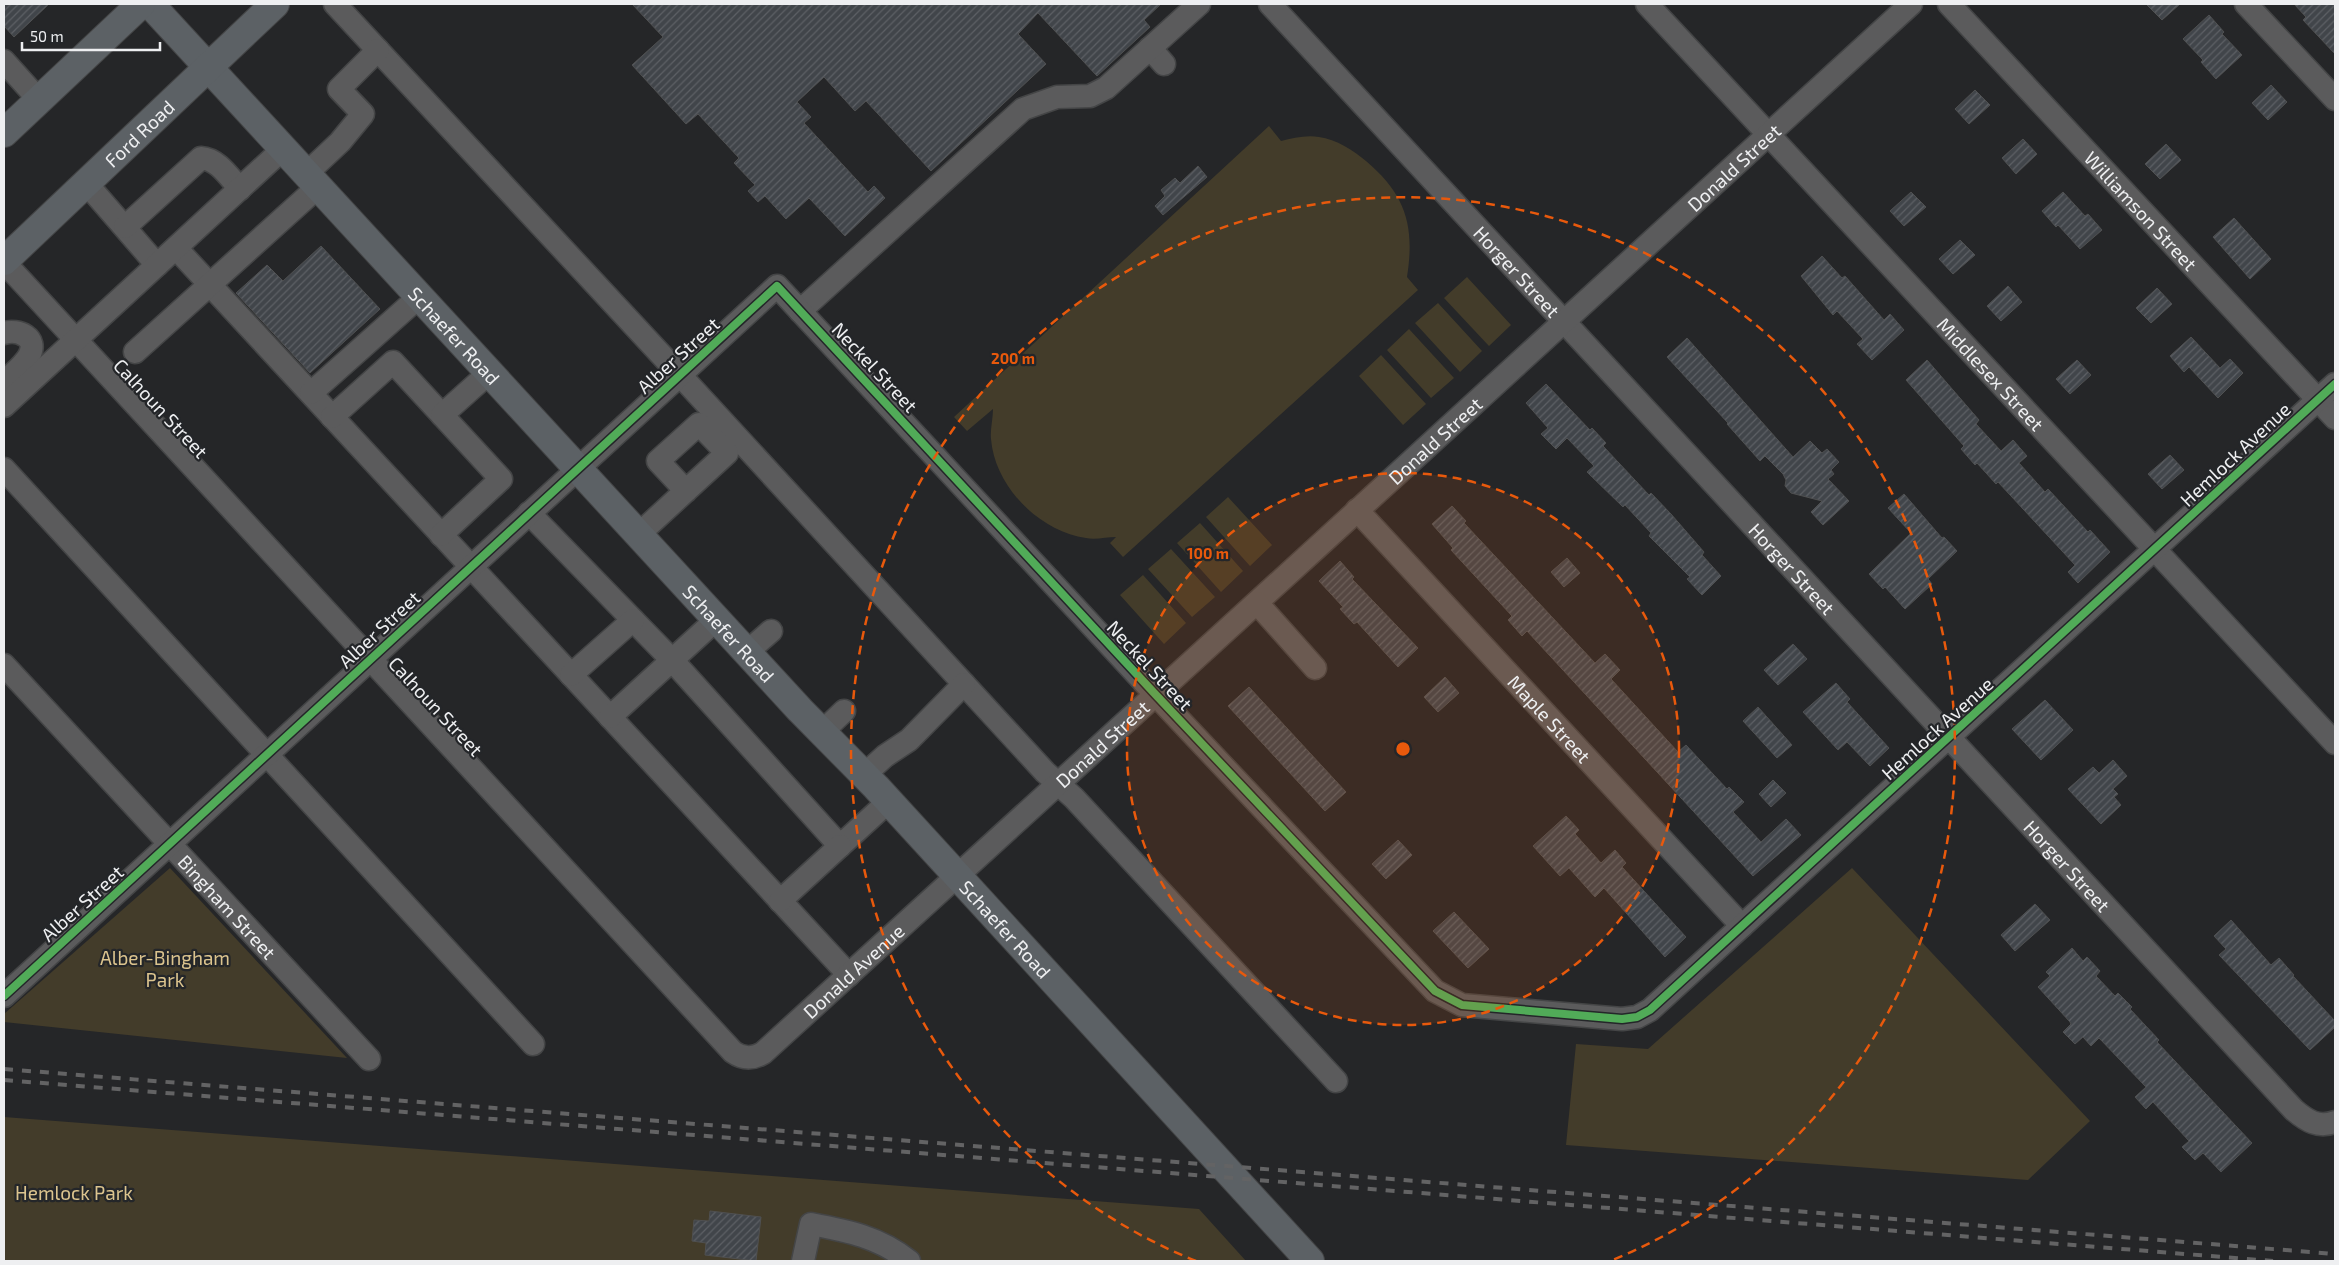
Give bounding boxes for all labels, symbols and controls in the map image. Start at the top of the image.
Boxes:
scale bar [22,20,160,52]
text: 50 m [30,27,64,45]
street label: Ford Road [99,95,178,171]
street label: Donald Street [1682,118,1785,216]
street label: Williamson Street [2080,146,2202,275]
street label: Horger Street [1469,221,1565,322]
street label: Schaefer Road [404,282,505,389]
street label: Alber Street [632,312,724,398]
street label: Middlesex Street [1933,312,2049,435]
street label: Neckel Street [827,317,923,417]
text: 200 m [991,349,1035,367]
street label: Calhoun Street [109,353,213,463]
street label: Donald Street [1383,392,1486,489]
street label: Hemlock Avenue [2175,397,2295,511]
street label: Horger Street [1745,518,1840,619]
text: 100 m [1187,544,1229,562]
street label: Schaefer Road [679,580,780,686]
street label: Alber Street [334,586,424,672]
street label: Neckel Street [1102,615,1198,715]
street label: Calhoun Street [384,651,488,761]
street label: Maple Street [1504,670,1596,767]
street label: Hemlock Avenue [1876,672,1998,784]
street label: Donald Street [1050,695,1154,792]
centre of rings [1394,740,1412,758]
street label: Horger Street [2020,815,2115,916]
street label: Bingham Street [174,850,281,963]
street label: Alber Street [36,860,128,946]
street label: Schaefer Road [955,875,1056,982]
street label: Donald Avenue [798,919,908,1023]
park label: Alber-Bingham Park [100,946,230,991]
park label: Hemlock Park [15,1181,133,1204]

